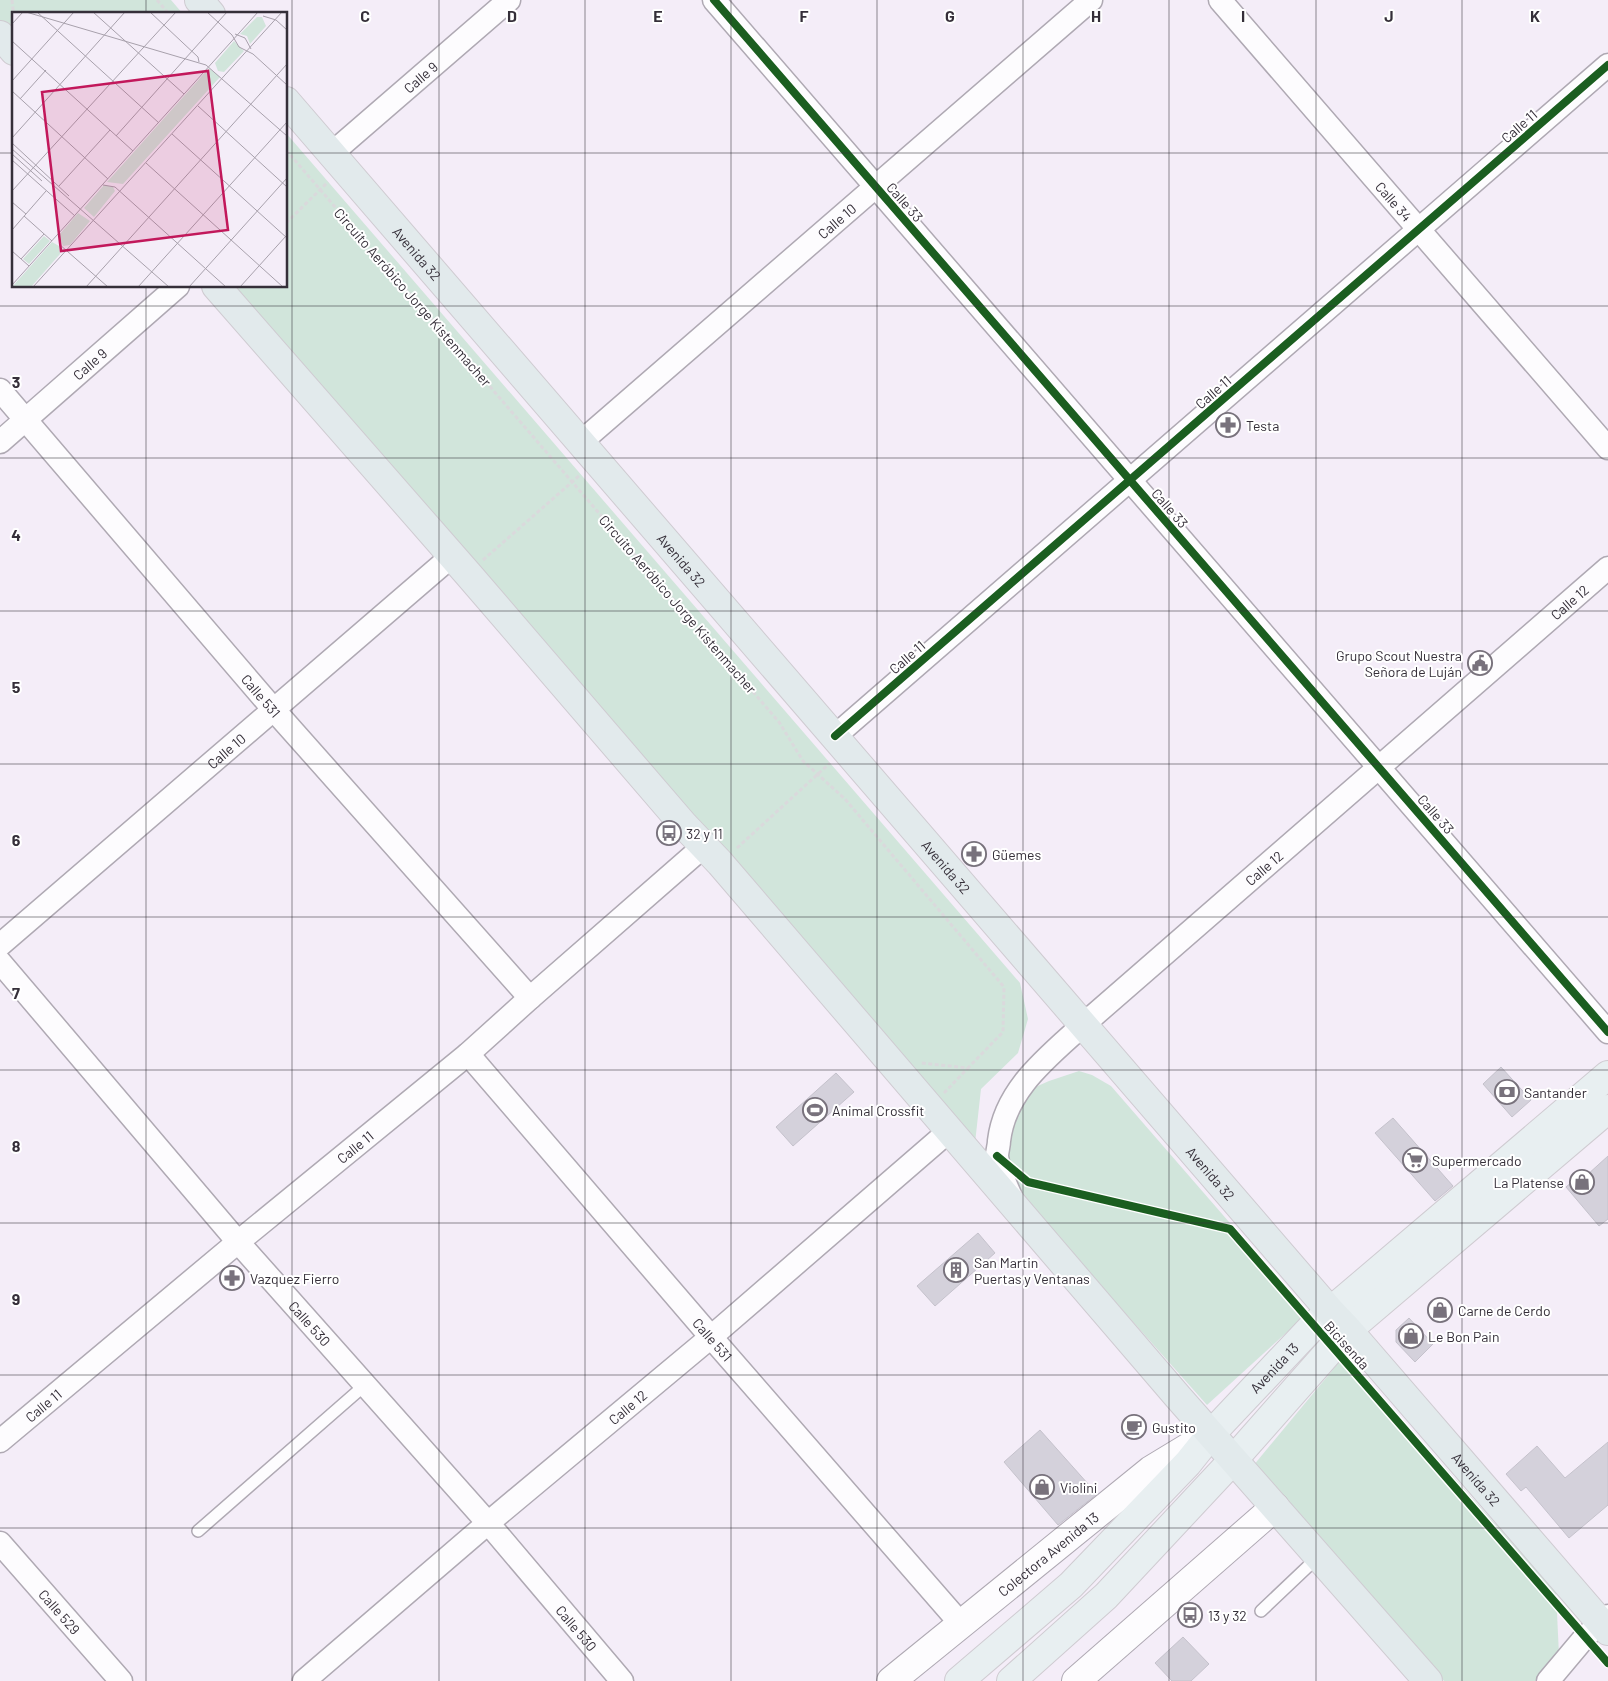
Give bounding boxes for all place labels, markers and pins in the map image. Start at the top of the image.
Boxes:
pharmacy icon: Testa [1215,412,1241,438]
place label: Testa [1246,417,1279,434]
place label: Grupo Scout Nuestra Señora de Luján [1336,647,1462,680]
public building icon: Grupo Scout Nuestra Señora de Luján [1467,650,1493,676]
bus stop icon: 32 y 11 [656,820,682,846]
place label: 32 y 11 [686,825,723,842]
pharmacy icon: Güemes [961,841,987,867]
place label: Güemes [992,846,1041,863]
bank icon: Santander [1494,1079,1520,1105]
place label: Santander [1524,1084,1587,1101]
sports icon: Animal Crossfit [802,1097,828,1123]
place label: Animal Crossfit [832,1102,924,1119]
supermarket icon: Supermercado [1402,1147,1428,1173]
place label: Supermercado [1432,1152,1522,1169]
shop icon: La Platense [1569,1169,1595,1195]
place label: La Platense [1493,1174,1564,1191]
place label: San Martin Puertas y Ventanas [974,1254,1090,1287]
building icon: San Martin Puertas y Ventanas [943,1257,969,1283]
pharmacy icon: Vazquez Fierro [219,1265,245,1291]
place label: Vazquez Fierro [250,1270,339,1287]
shop icon: Carne de Cerdo [1427,1297,1453,1323]
place label: Carne de Cerdo [1458,1302,1551,1319]
shop icon: Le Bon Pain [1398,1323,1424,1349]
place label: Le Bon Pain [1428,1328,1499,1345]
cafe icon: Gustito [1121,1414,1147,1440]
place label: Gustito [1152,1419,1196,1436]
shop icon: Violini [1029,1474,1055,1500]
place label: Violini [1060,1479,1097,1496]
bus stop icon: 13 y 32 [1177,1602,1203,1628]
place label: 13 y 32 [1208,1607,1247,1624]

